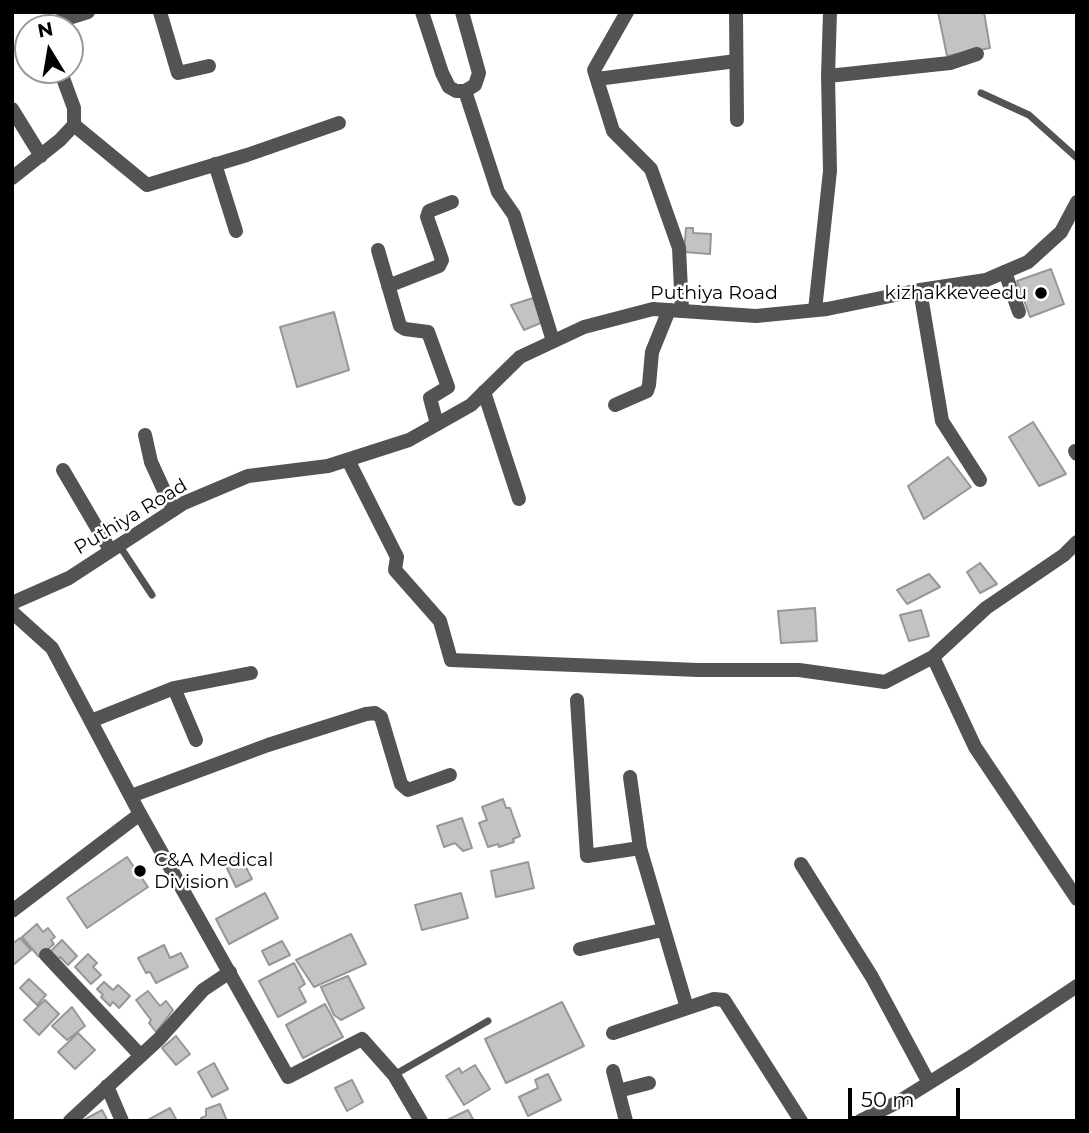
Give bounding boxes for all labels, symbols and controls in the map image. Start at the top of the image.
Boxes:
north arrow [14,14,84,84]
text: N [36,17,55,43]
street label: Puthiya Road [650,282,778,304]
place label: kizhakkeveedu [885,282,1027,304]
marker: kizhakkeveedu [1033,285,1049,301]
street label: Puthiya Road [70,474,192,560]
place label: C&A Medical Division [154,849,273,893]
marker: C&A Medical Division [132,863,148,879]
scale bar [851,1074,963,1118]
text: 50 m [861,1087,915,1112]

